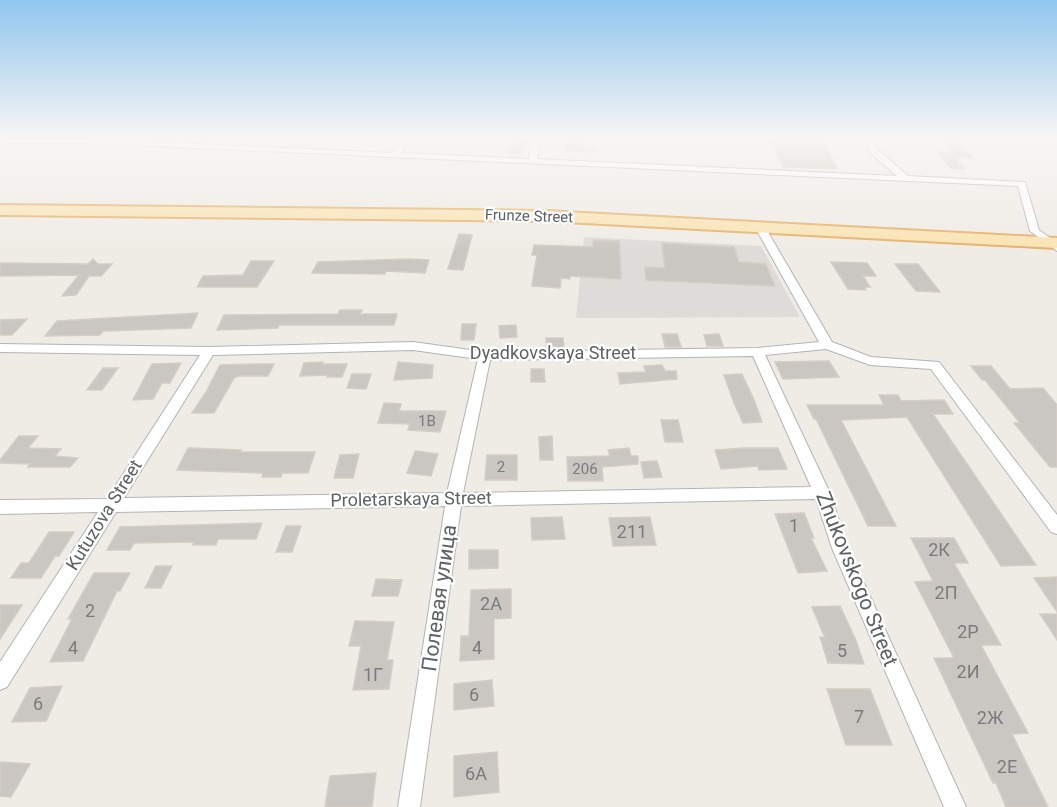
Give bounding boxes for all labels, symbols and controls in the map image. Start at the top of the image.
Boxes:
street label: Frunze Street [485,205,574,227]
street label: Dyadkovskaya Street [470,342,636,363]
house number: 1В [418,412,436,430]
street label: Kutuzova Street [61,456,146,574]
house number: 2 [497,458,505,476]
house number: 206 [572,460,598,478]
street label: Proletarskaya Street [330,487,492,510]
street label: Zhukovskogo Street [811,488,903,670]
house number: 1 [789,515,799,536]
house number: 211 [617,521,647,542]
street label: Полевая улица [417,523,461,673]
house number: 2К [928,539,950,560]
house number: 2П [935,582,957,603]
house number: 2А [480,593,502,614]
house number: 2 [85,600,95,621]
house number: 2Р [957,621,979,642]
house number: 4 [68,637,78,658]
house number: 4 [472,637,482,658]
house number: 5 [837,640,847,661]
house number: 2И [957,661,979,682]
house number: 1Г [363,664,383,685]
house number: 6 [469,684,479,705]
house number: 6 [33,693,43,714]
house number: 7 [854,706,864,727]
house number: 2Ж [977,707,1004,728]
house number: 2Е [997,756,1017,777]
house number: 6А [465,763,487,784]

